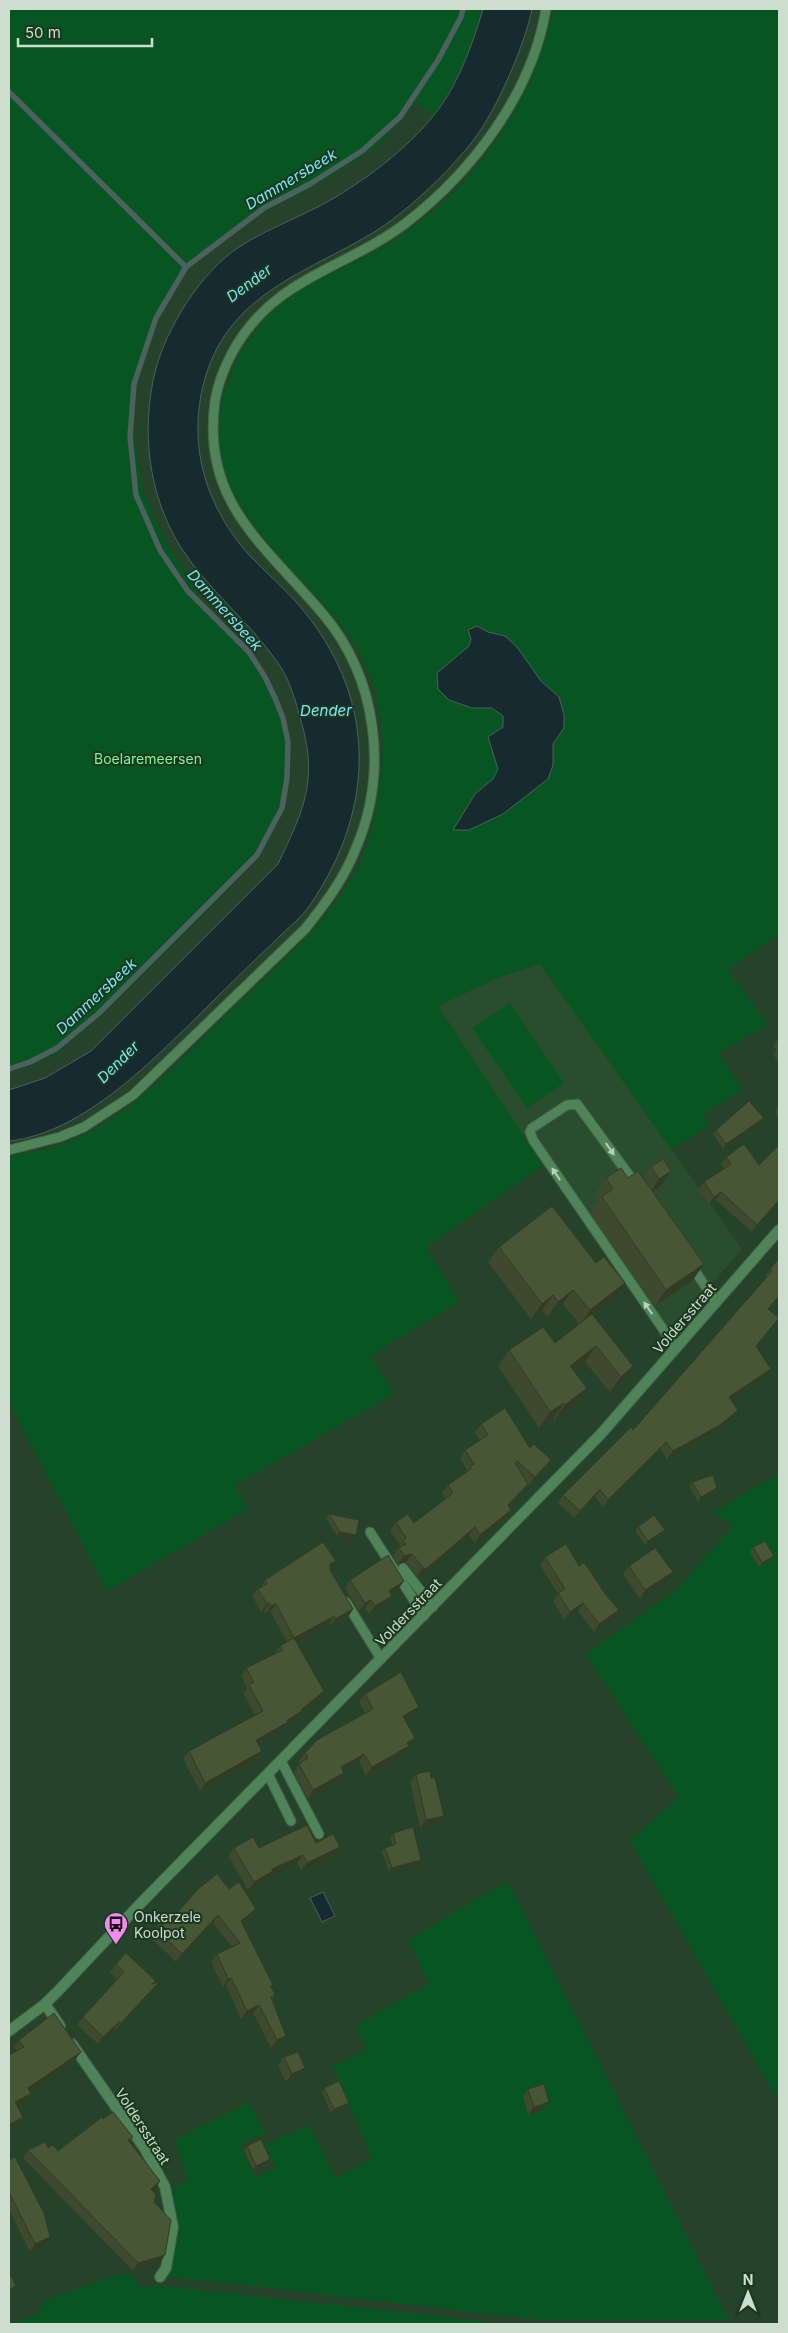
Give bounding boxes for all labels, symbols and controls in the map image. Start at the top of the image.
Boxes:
scale bar [18,15,151,47]
text: 50 m [25,23,61,42]
water label: Dammersbeek [242,144,341,214]
water label: Dender [223,260,276,306]
water label: Dammersbeek [183,565,267,655]
water label: Dender [300,701,352,720]
park label: Boelaremeersen [94,750,202,767]
water label: Dammersbeek [52,953,141,1038]
water label: Dender [93,1037,143,1087]
one-way arrow [605,1142,615,1155]
one-way arrow [551,1168,561,1181]
street label: Voldersstraat [649,1279,719,1357]
one-way arrow [643,1301,653,1315]
street label: Voldersstraat [371,1574,445,1649]
place label: Onkerzele Koolpot [134,1908,201,1941]
bus stop icon: Onkerzele Koolpot [103,1911,129,1945]
street label: Voldersstraat [112,2085,174,2168]
north arrow [723,2268,773,2318]
text: N [743,2271,753,2288]

